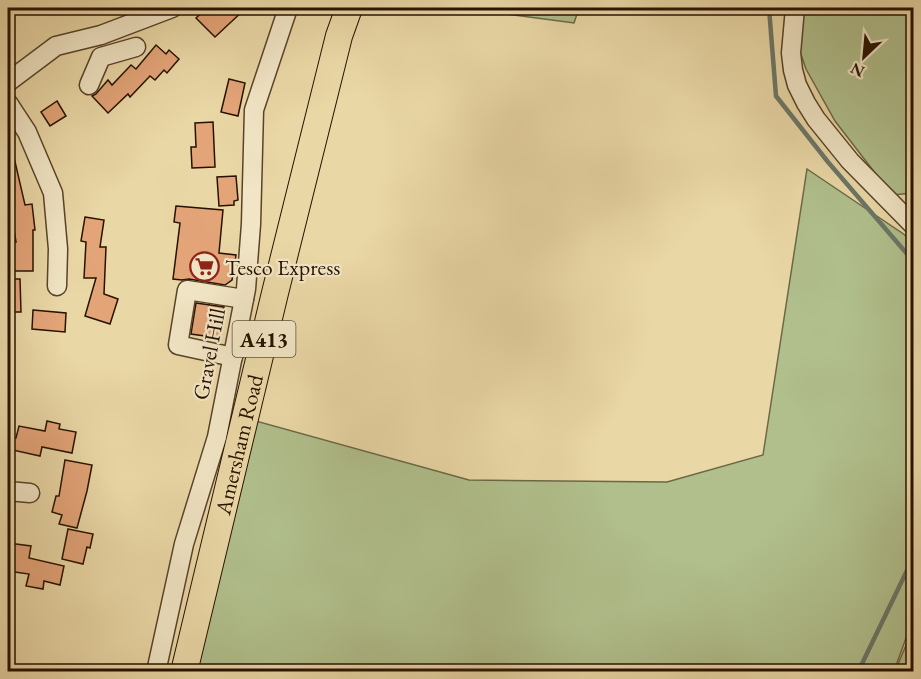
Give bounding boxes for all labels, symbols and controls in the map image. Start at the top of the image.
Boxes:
north arrow [834,27,894,87]
text: N [847,58,868,82]
supermarket icon: Tesco Express [188,251,220,283]
place label: Tesco Express [225,253,340,282]
street label: Gravel Hill [186,306,232,402]
road number: A413 [232,321,296,357]
street label: Amersham Road [208,371,270,518]

